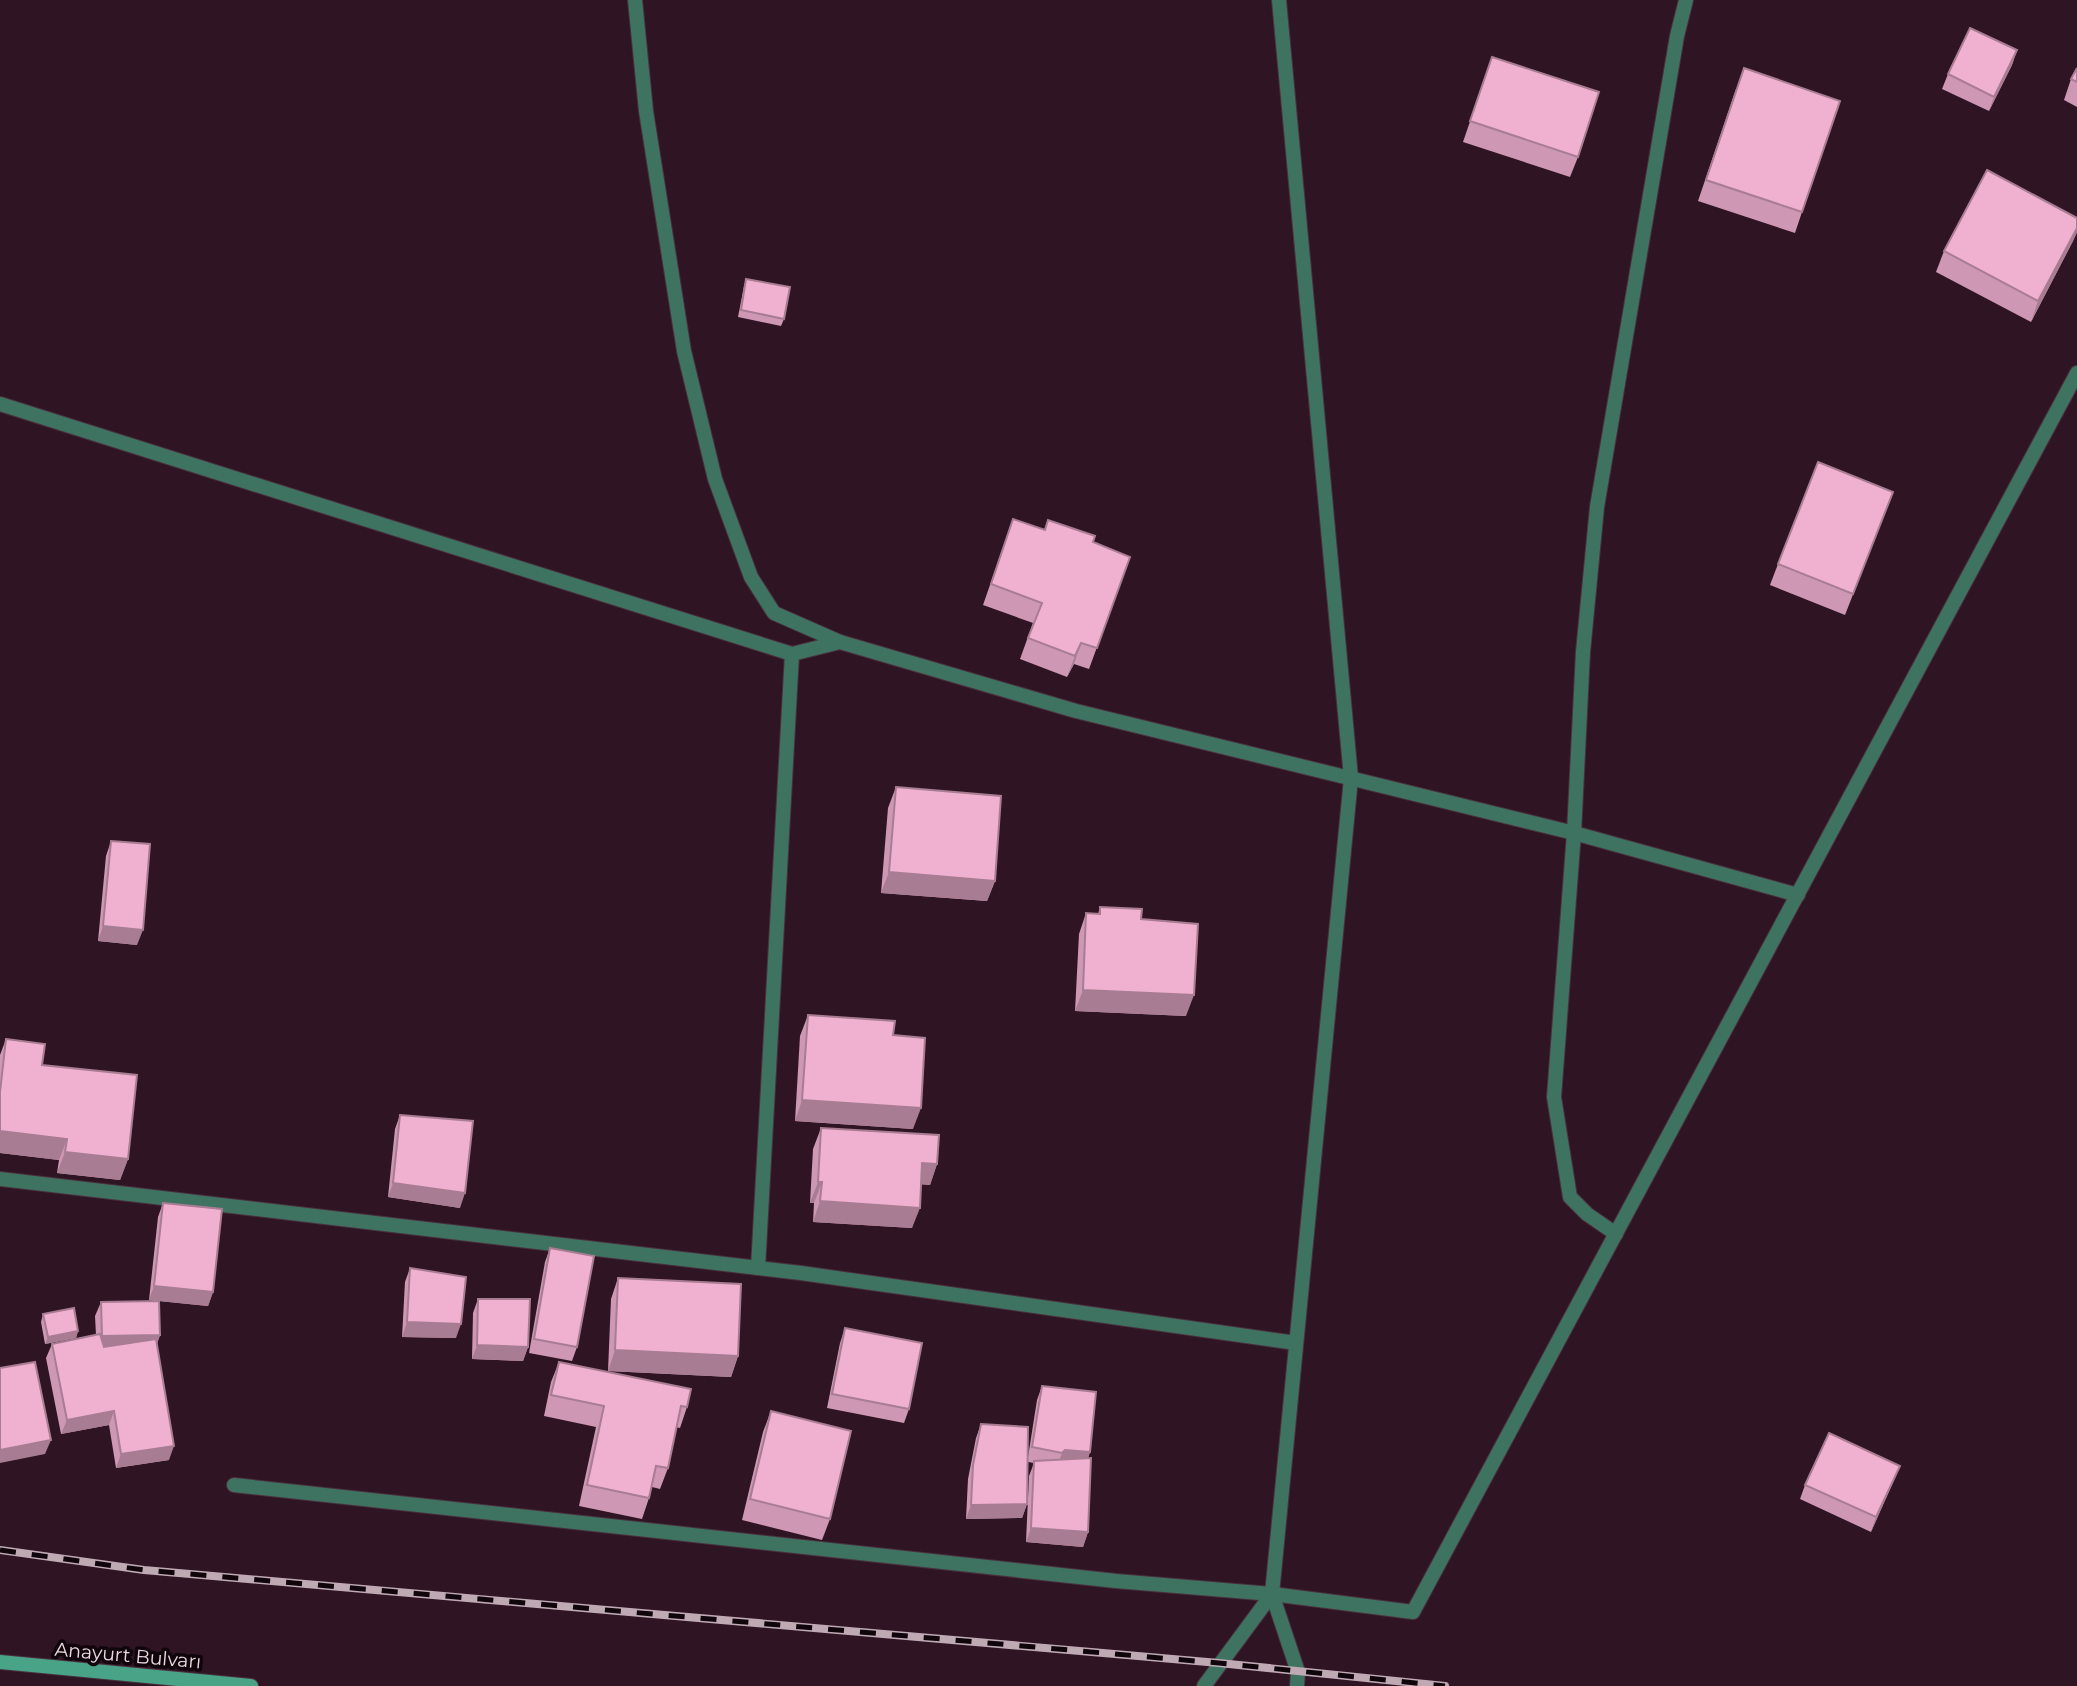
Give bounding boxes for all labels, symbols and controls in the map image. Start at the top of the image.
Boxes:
street label: Anayurt Bulvarı [54,1638,202,1673]

